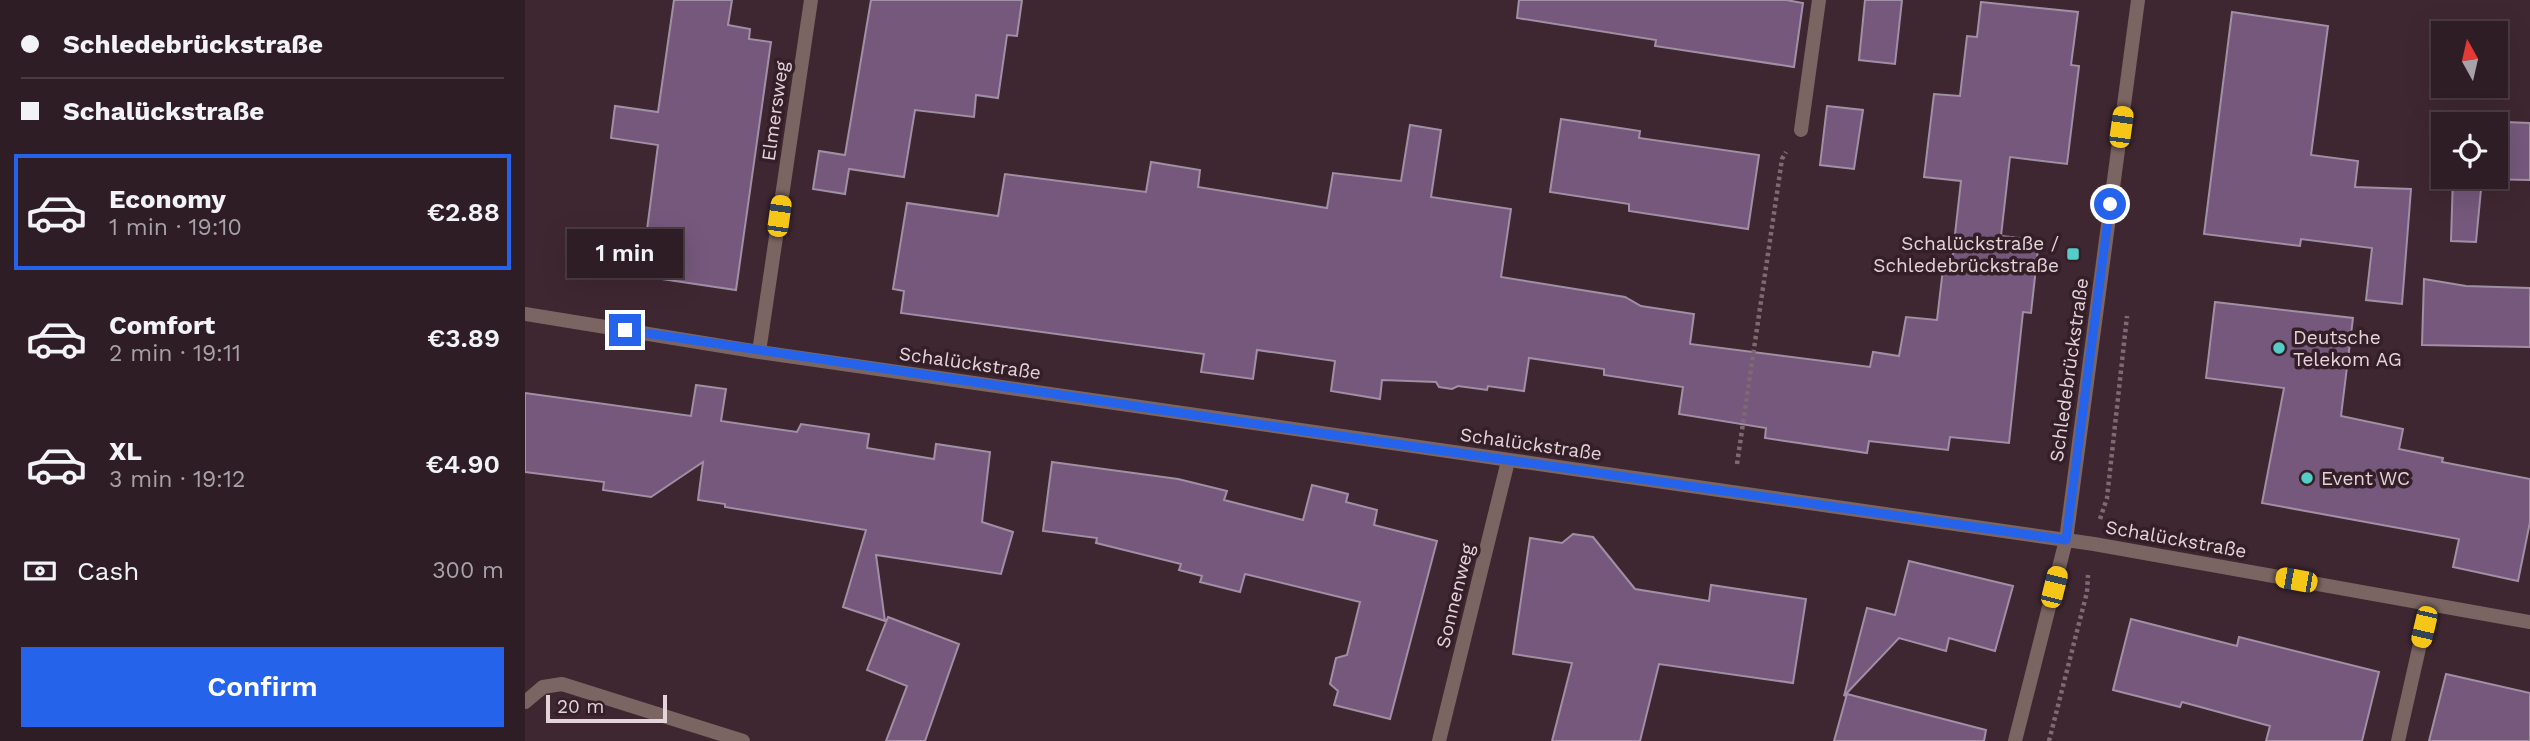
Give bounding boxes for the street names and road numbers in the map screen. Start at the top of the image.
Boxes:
street label: Elmersweg [757,59,794,162]
street label: Schledebrückstraße [2045,276,2093,464]
street label: Schalückstraße [898,342,1042,384]
street label: Schalückstraße [1459,423,1603,465]
street label: Schalückstraße [2104,515,2248,563]
street label: Sonnenweg [1431,541,1479,650]

